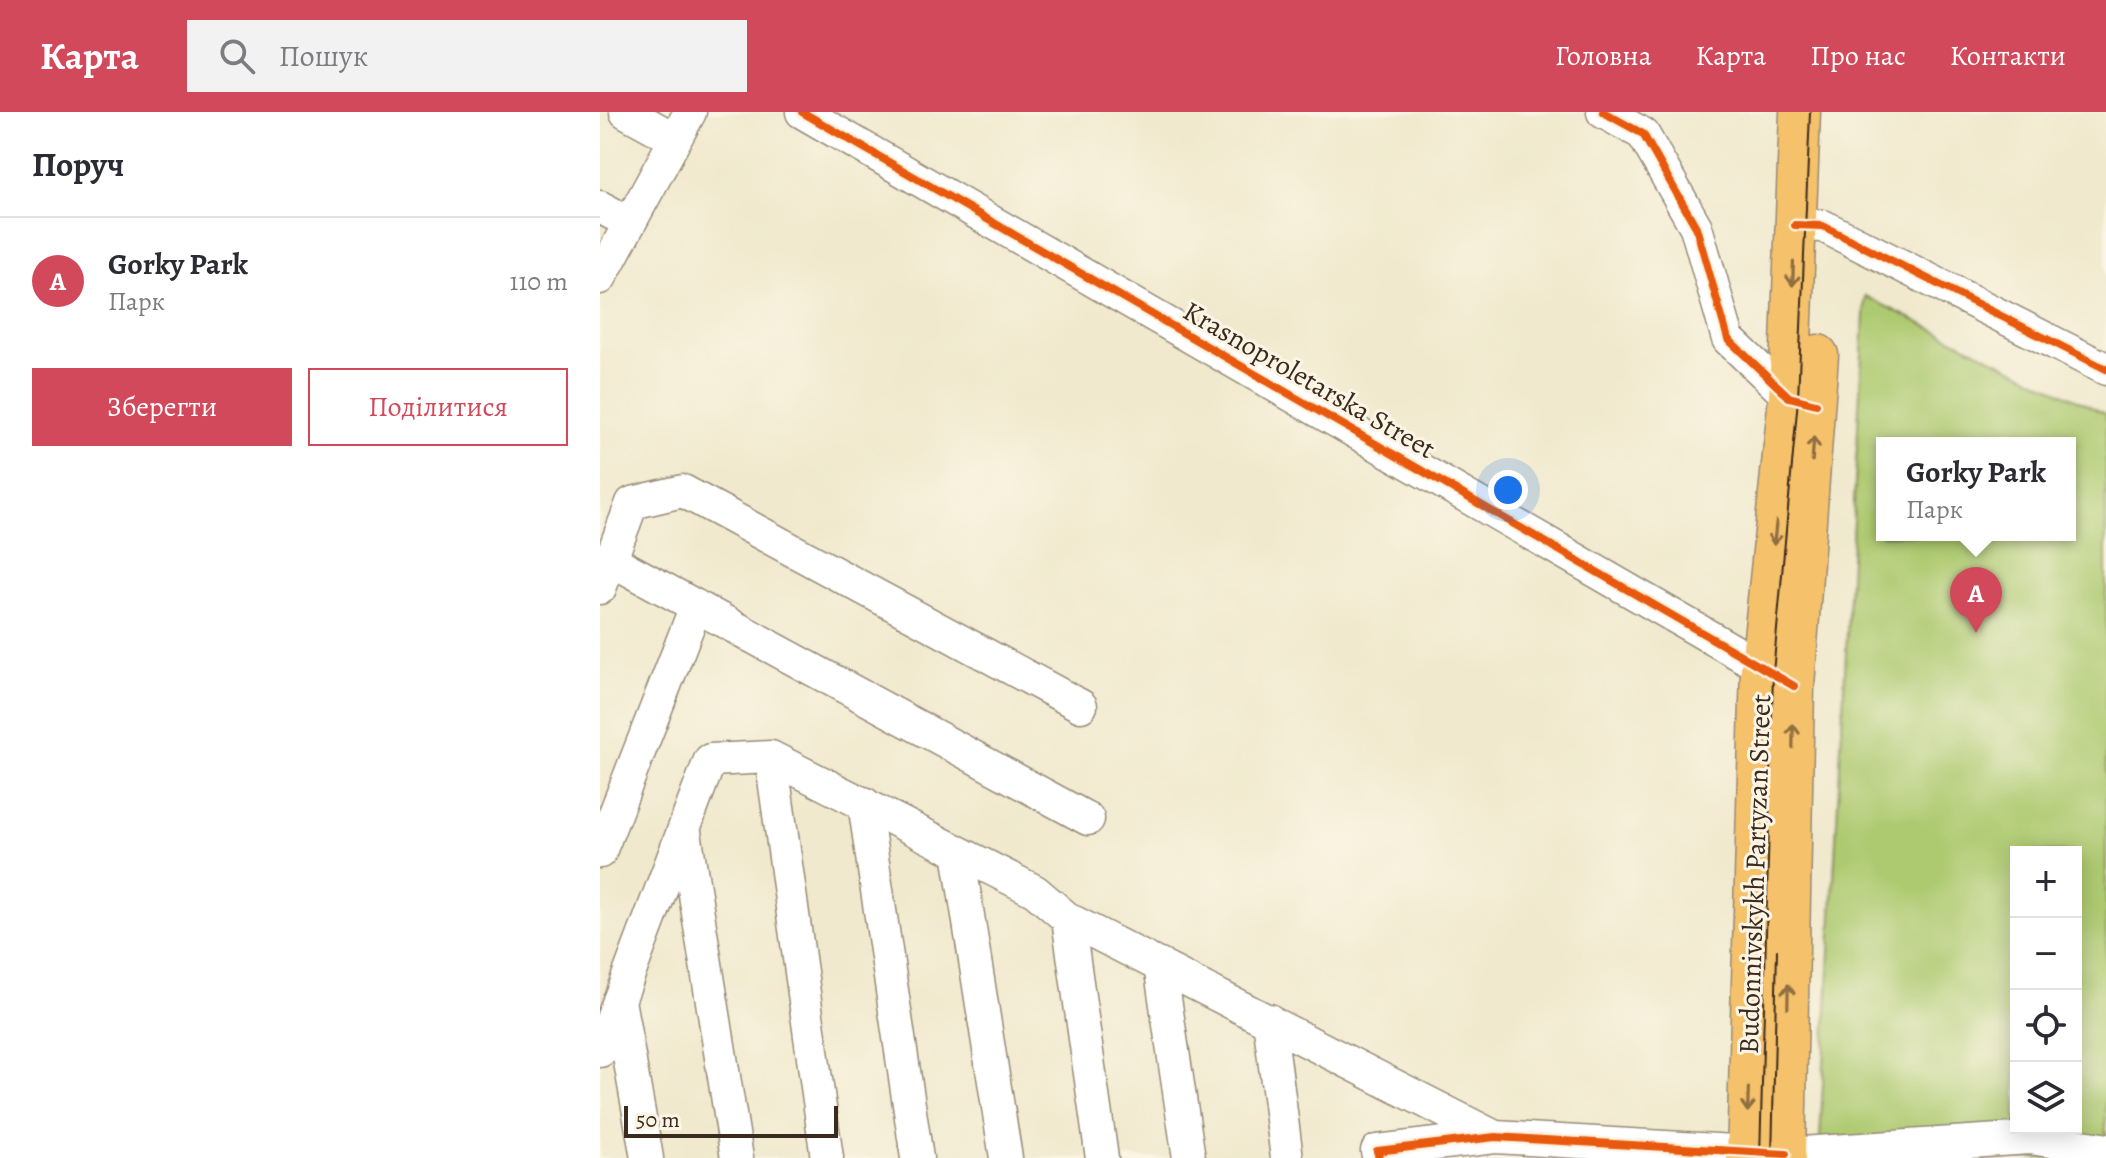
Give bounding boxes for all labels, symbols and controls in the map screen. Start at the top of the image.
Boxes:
search box [187,20,747,92]
text: Карта [40,30,139,82]
icon: search [215,34,259,78]
text: Пошук [279,36,368,76]
text: Головна [1555,37,1652,75]
text: Карта [1696,37,1766,75]
text: Про нас [1810,37,1906,75]
text: Контакти [1950,37,2066,75]
text: Поруч [32,141,124,188]
text: Gorky Park [108,244,248,284]
one-way arrow [1786,260,1801,287]
text: A [50,264,66,299]
text: 110 m [510,264,568,299]
text: Парк [108,284,165,319]
street label: Krasnoproletarska Street [1176,292,1442,468]
button: Зберегти [32,368,292,446]
button: Поділитися [308,368,568,446]
one-way arrow [1805,436,1820,463]
popup [1876,437,2076,541]
text: Gorky Park [1906,452,2046,492]
your location [1488,470,1528,510]
text: Парк [1906,492,1963,527]
one-way arrow [1767,519,1782,546]
pin: A [1950,567,2002,633]
street label: Budonnivskykh Partyzan Street [1730,693,1780,1055]
one-way arrow [1786,723,1801,750]
map controls [2010,846,2082,1134]
button: + [2010,846,2082,918]
button: − [2010,918,2082,990]
one-way arrow [1781,983,1796,1010]
button: locate [2010,990,2082,1062]
button: layers [2010,1062,2082,1134]
one-way arrow [1741,1086,1756,1113]
scale bar [624,1102,838,1138]
text: 50 m [636,1105,680,1135]

